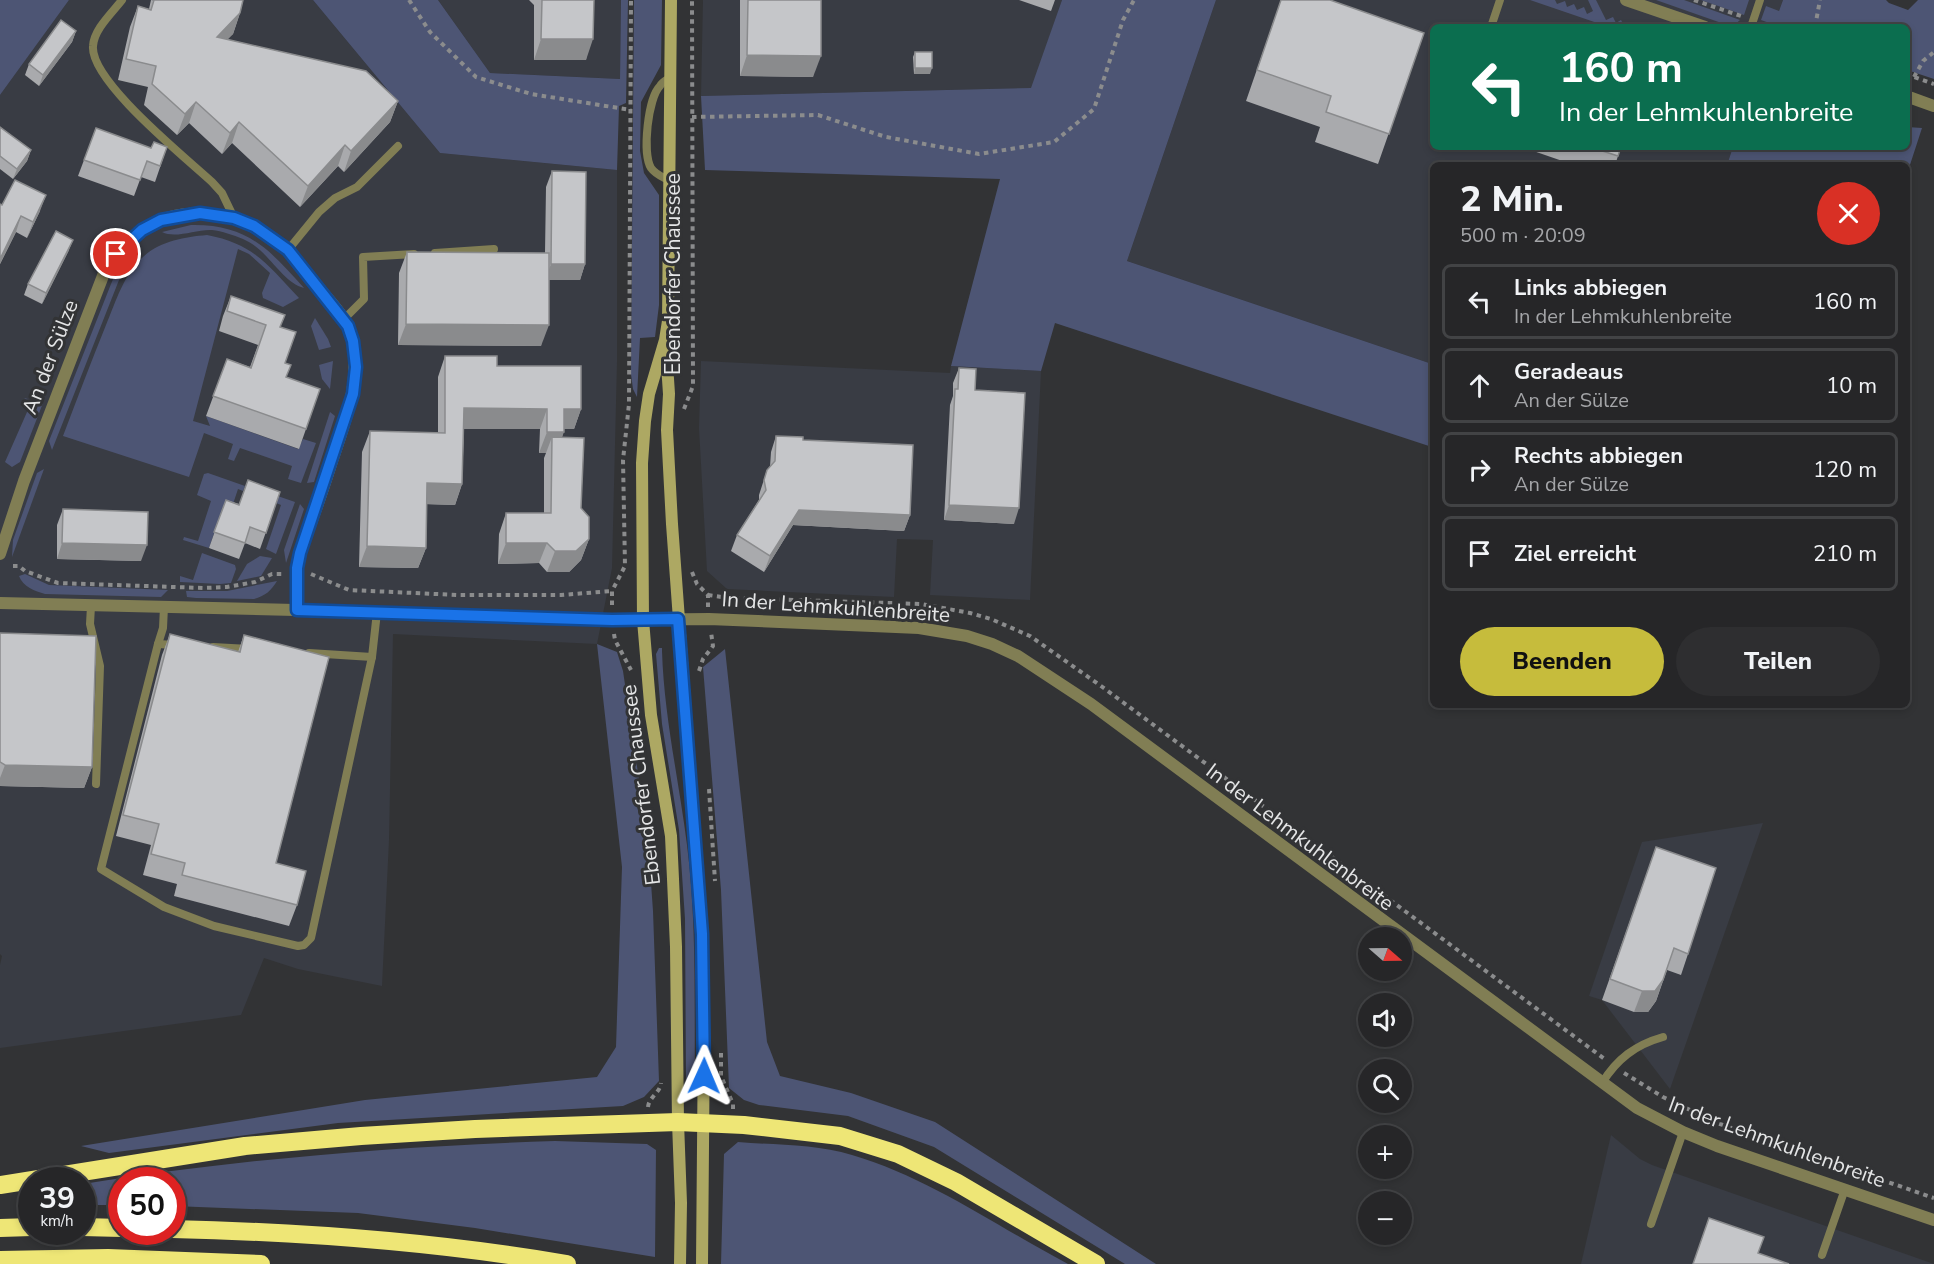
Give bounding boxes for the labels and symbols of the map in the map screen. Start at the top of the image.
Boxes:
street label: Ebendorfer Chaussee [659,173,687,375]
pin [90,228,141,279]
street label: An der Sülze [15,296,85,418]
street label: In der Lehmkuhlenbreite [721,585,951,629]
street label: Ebendorfer Chaussee [615,683,667,887]
street label: In der Lehmkuhlenbreite [1200,757,1400,917]
north arrow [1358,927,1412,981]
position arrow [672,1044,736,1108]
street label: In der Lehmkuhlenbreite [1665,1090,1889,1194]
speed limit sign: 50 [108,1167,186,1245]

